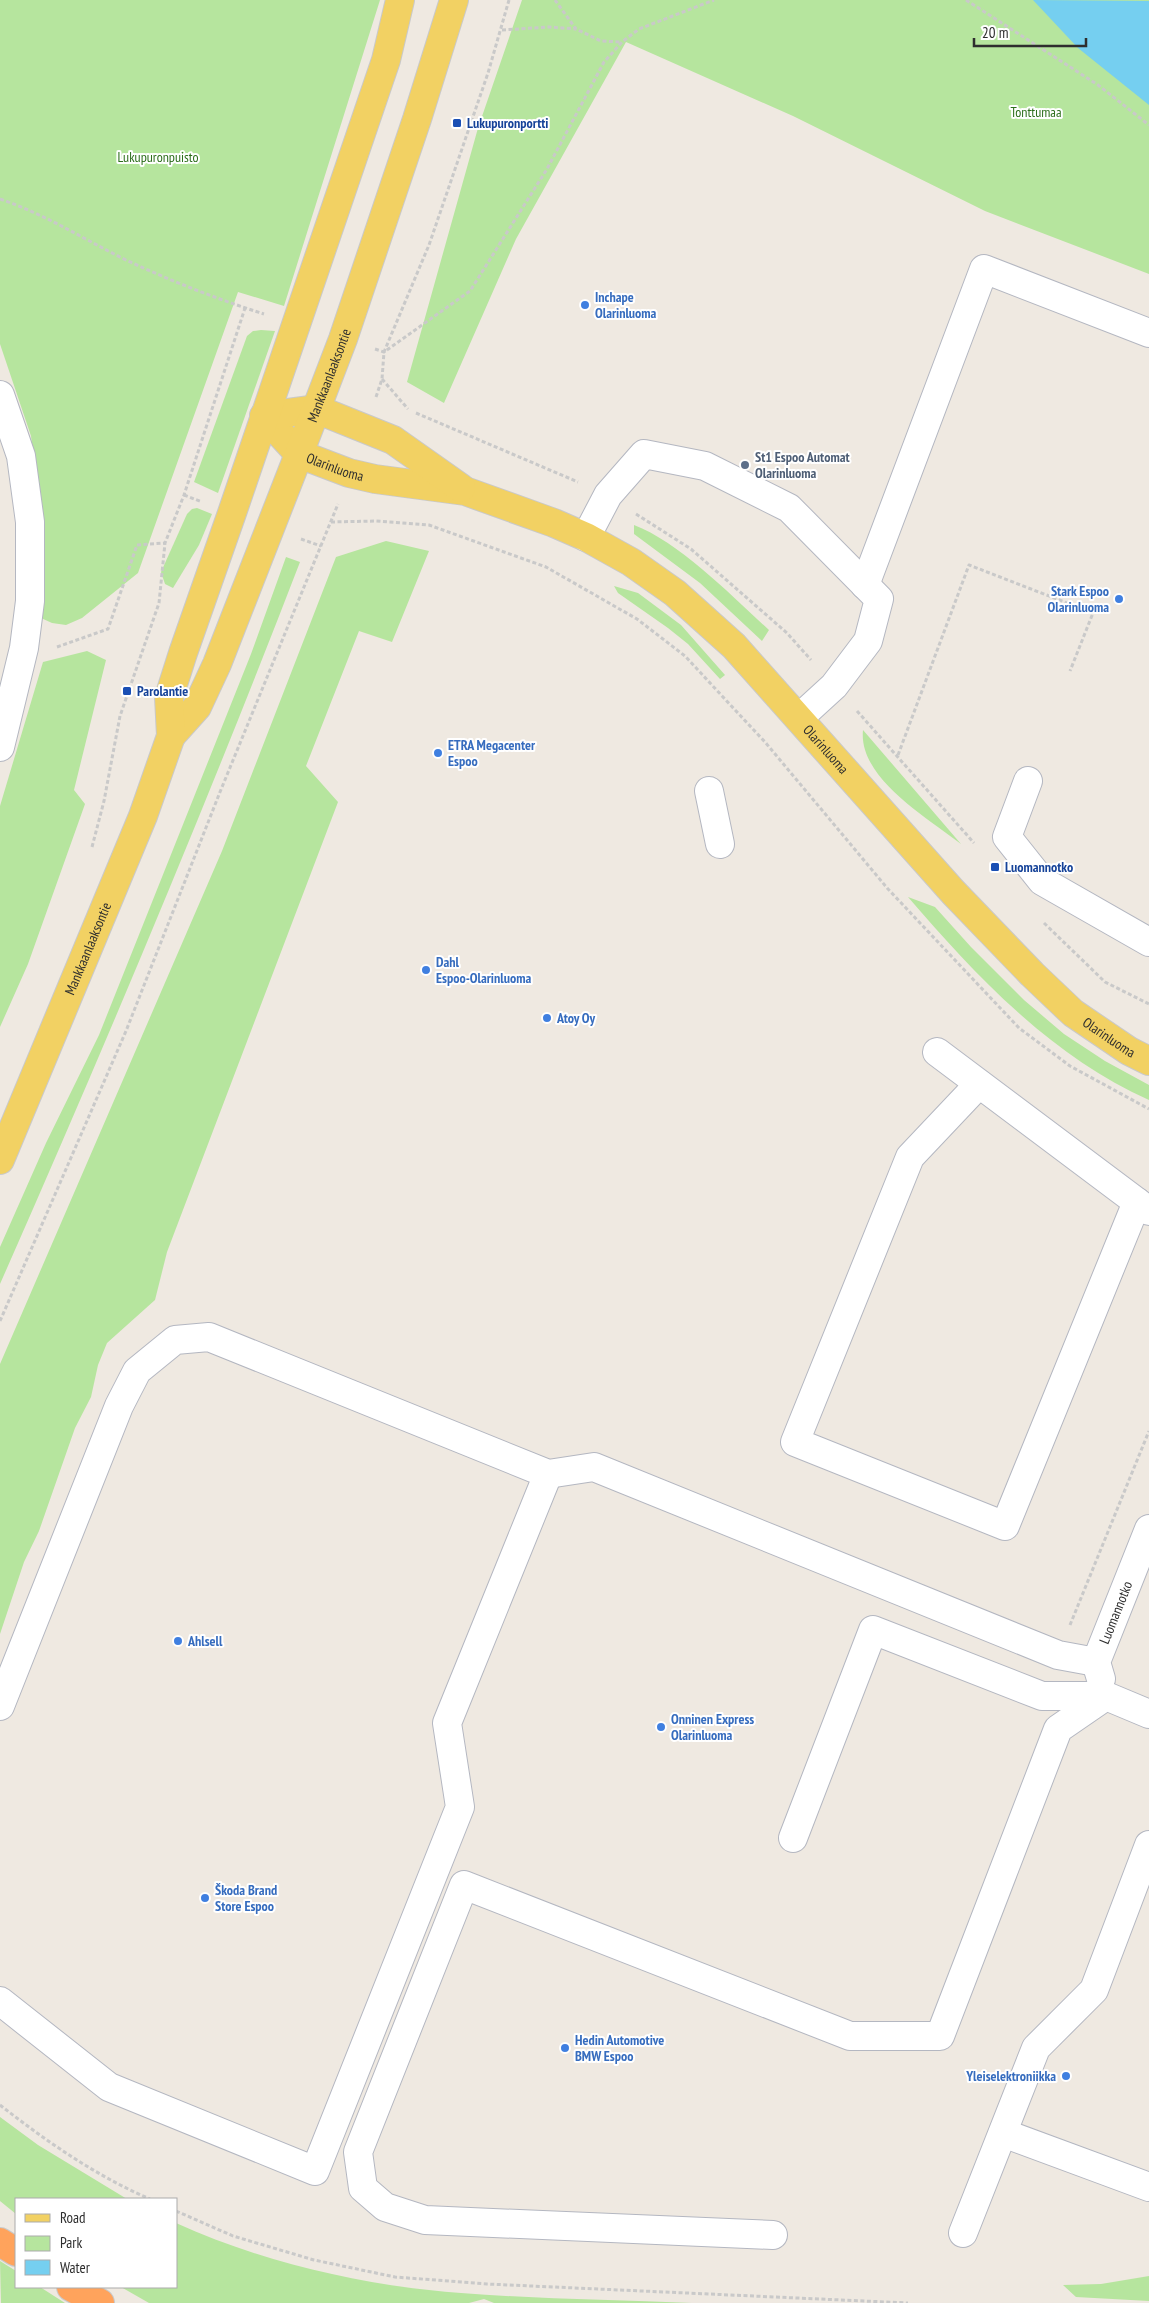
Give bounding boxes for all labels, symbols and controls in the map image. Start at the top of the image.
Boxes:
scale bar [974,15,1086,47]
text: 20 m [982,23,1008,42]
park label: Tonttumaa [1010,103,1062,121]
place label: Lukupuronportti [467,114,548,132]
marker: Lukupuronportti [451,117,463,129]
park label: Lukupuronpuisto [117,148,199,166]
place label: Inchape Olarinluoma [595,288,657,322]
marker: Inchape Olarinluoma [579,299,591,311]
street label: Mankkaanlaaksontie [303,326,355,425]
place label: St1 Espoo Automat Olarinluoma [755,448,850,482]
street label: Olarinluoma [304,449,365,485]
marker: St1 Espoo Automat Olarinluoma [739,459,751,471]
place label: Stark Espoo Olarinluoma [1048,582,1109,616]
marker: Stark Espoo Olarinluoma [1113,593,1125,605]
place label: Parolantie [137,682,188,700]
marker: Parolantie [121,685,133,697]
street label: Olarinluoma [799,721,853,778]
place label: ETRA Megacenter Espoo [448,736,536,770]
marker: ETRA Megacenter Espoo [432,747,444,759]
place label: Luomannotko [1005,858,1073,876]
marker: Luomannotko [989,861,1001,873]
street label: Mankkaanlaaksontie [61,899,115,997]
place label: Dahl Espoo-Olarinluoma [436,953,531,987]
marker: Dahl Espoo-Olarinluoma [420,964,432,976]
place label: Atoy Oy [556,1009,595,1027]
marker: Atoy Oy [541,1012,553,1024]
street label: Olarinluoma [1079,1013,1138,1062]
street label: Luomannotko [1095,1578,1136,1647]
place label: Ahlsell [187,1632,223,1650]
marker: Ahlsell [172,1635,184,1647]
place label: Onninen Express Olarinluoma [671,1710,754,1744]
marker: Onninen Express Olarinluoma [655,1721,667,1733]
place label: Škoda Brand Store Espoo [215,1881,277,1915]
marker: Škoda Brand Store Espoo [199,1892,211,1904]
place label: Hedin Automotive BMW Espoo [575,2031,664,2065]
marker: Hedin Automotive BMW Espoo [559,2042,571,2054]
place label: Yleiselektroniikka [965,2067,1056,2085]
marker: Yleiselektroniikka [1060,2070,1072,2082]
legend [15,2198,178,2288]
text: Road [60,2208,86,2227]
text: Park [60,2233,82,2252]
text: Water [60,2258,91,2277]

